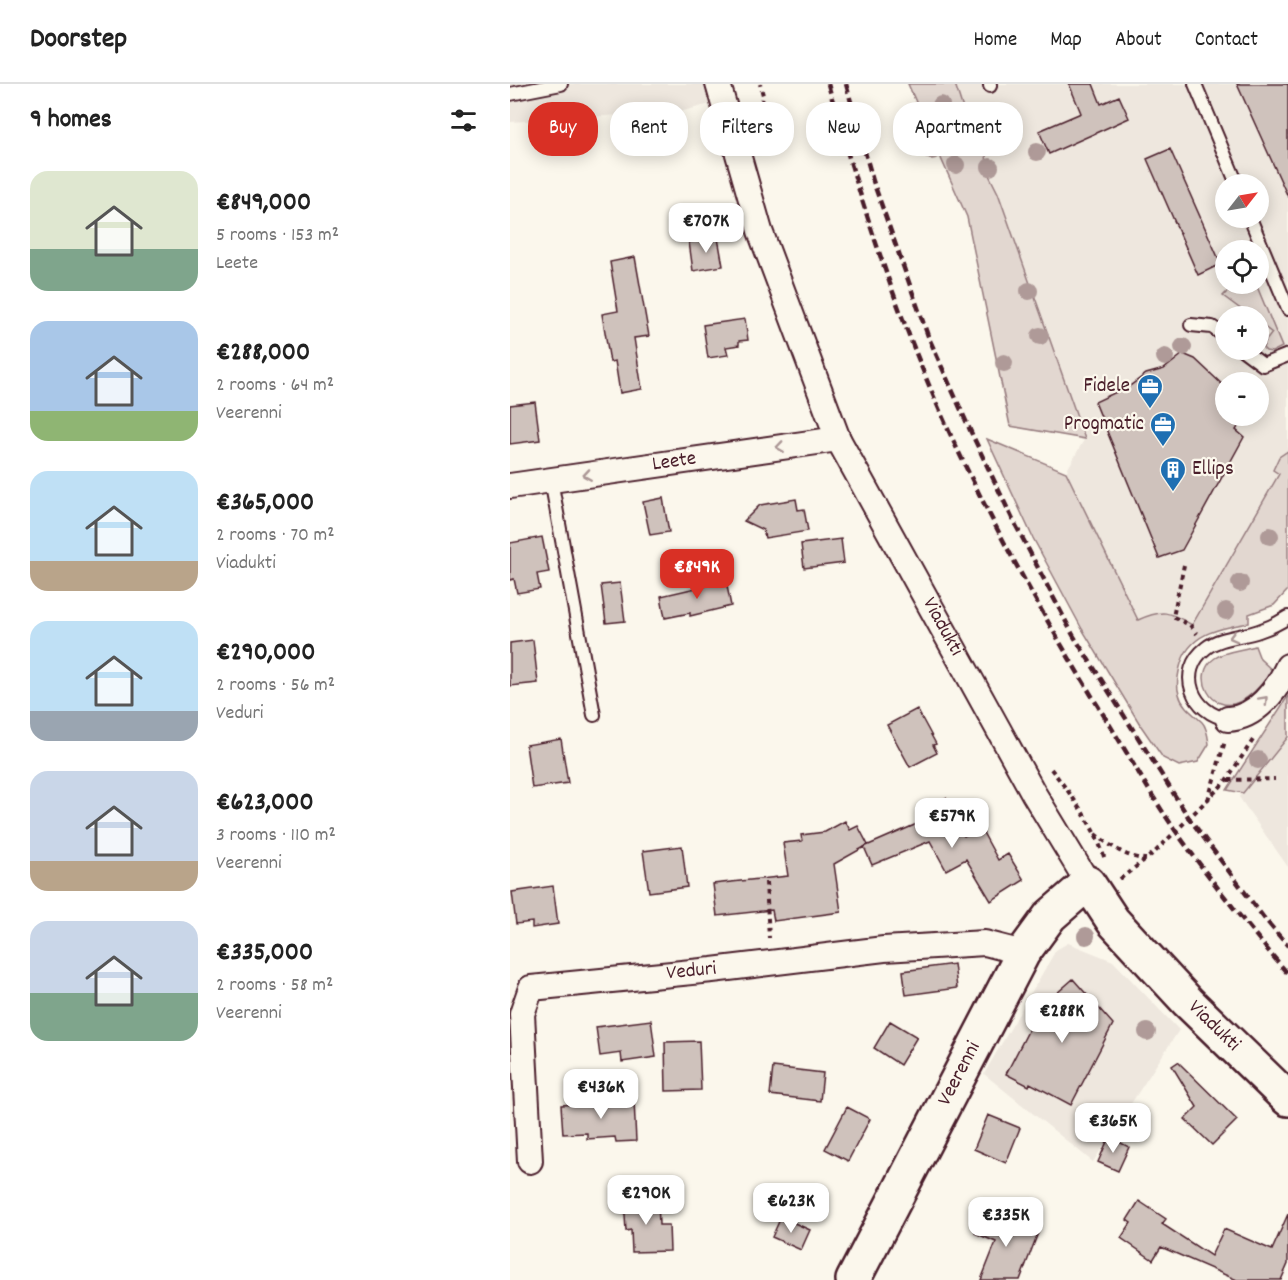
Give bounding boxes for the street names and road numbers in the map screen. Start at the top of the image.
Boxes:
street label: Leete [650,444,698,480]
street label: Viadukti [914,592,970,662]
street label: Veduri [665,955,718,989]
street label: Viadukti [1180,994,1247,1059]
street label: Veerenni [931,1037,989,1112]

